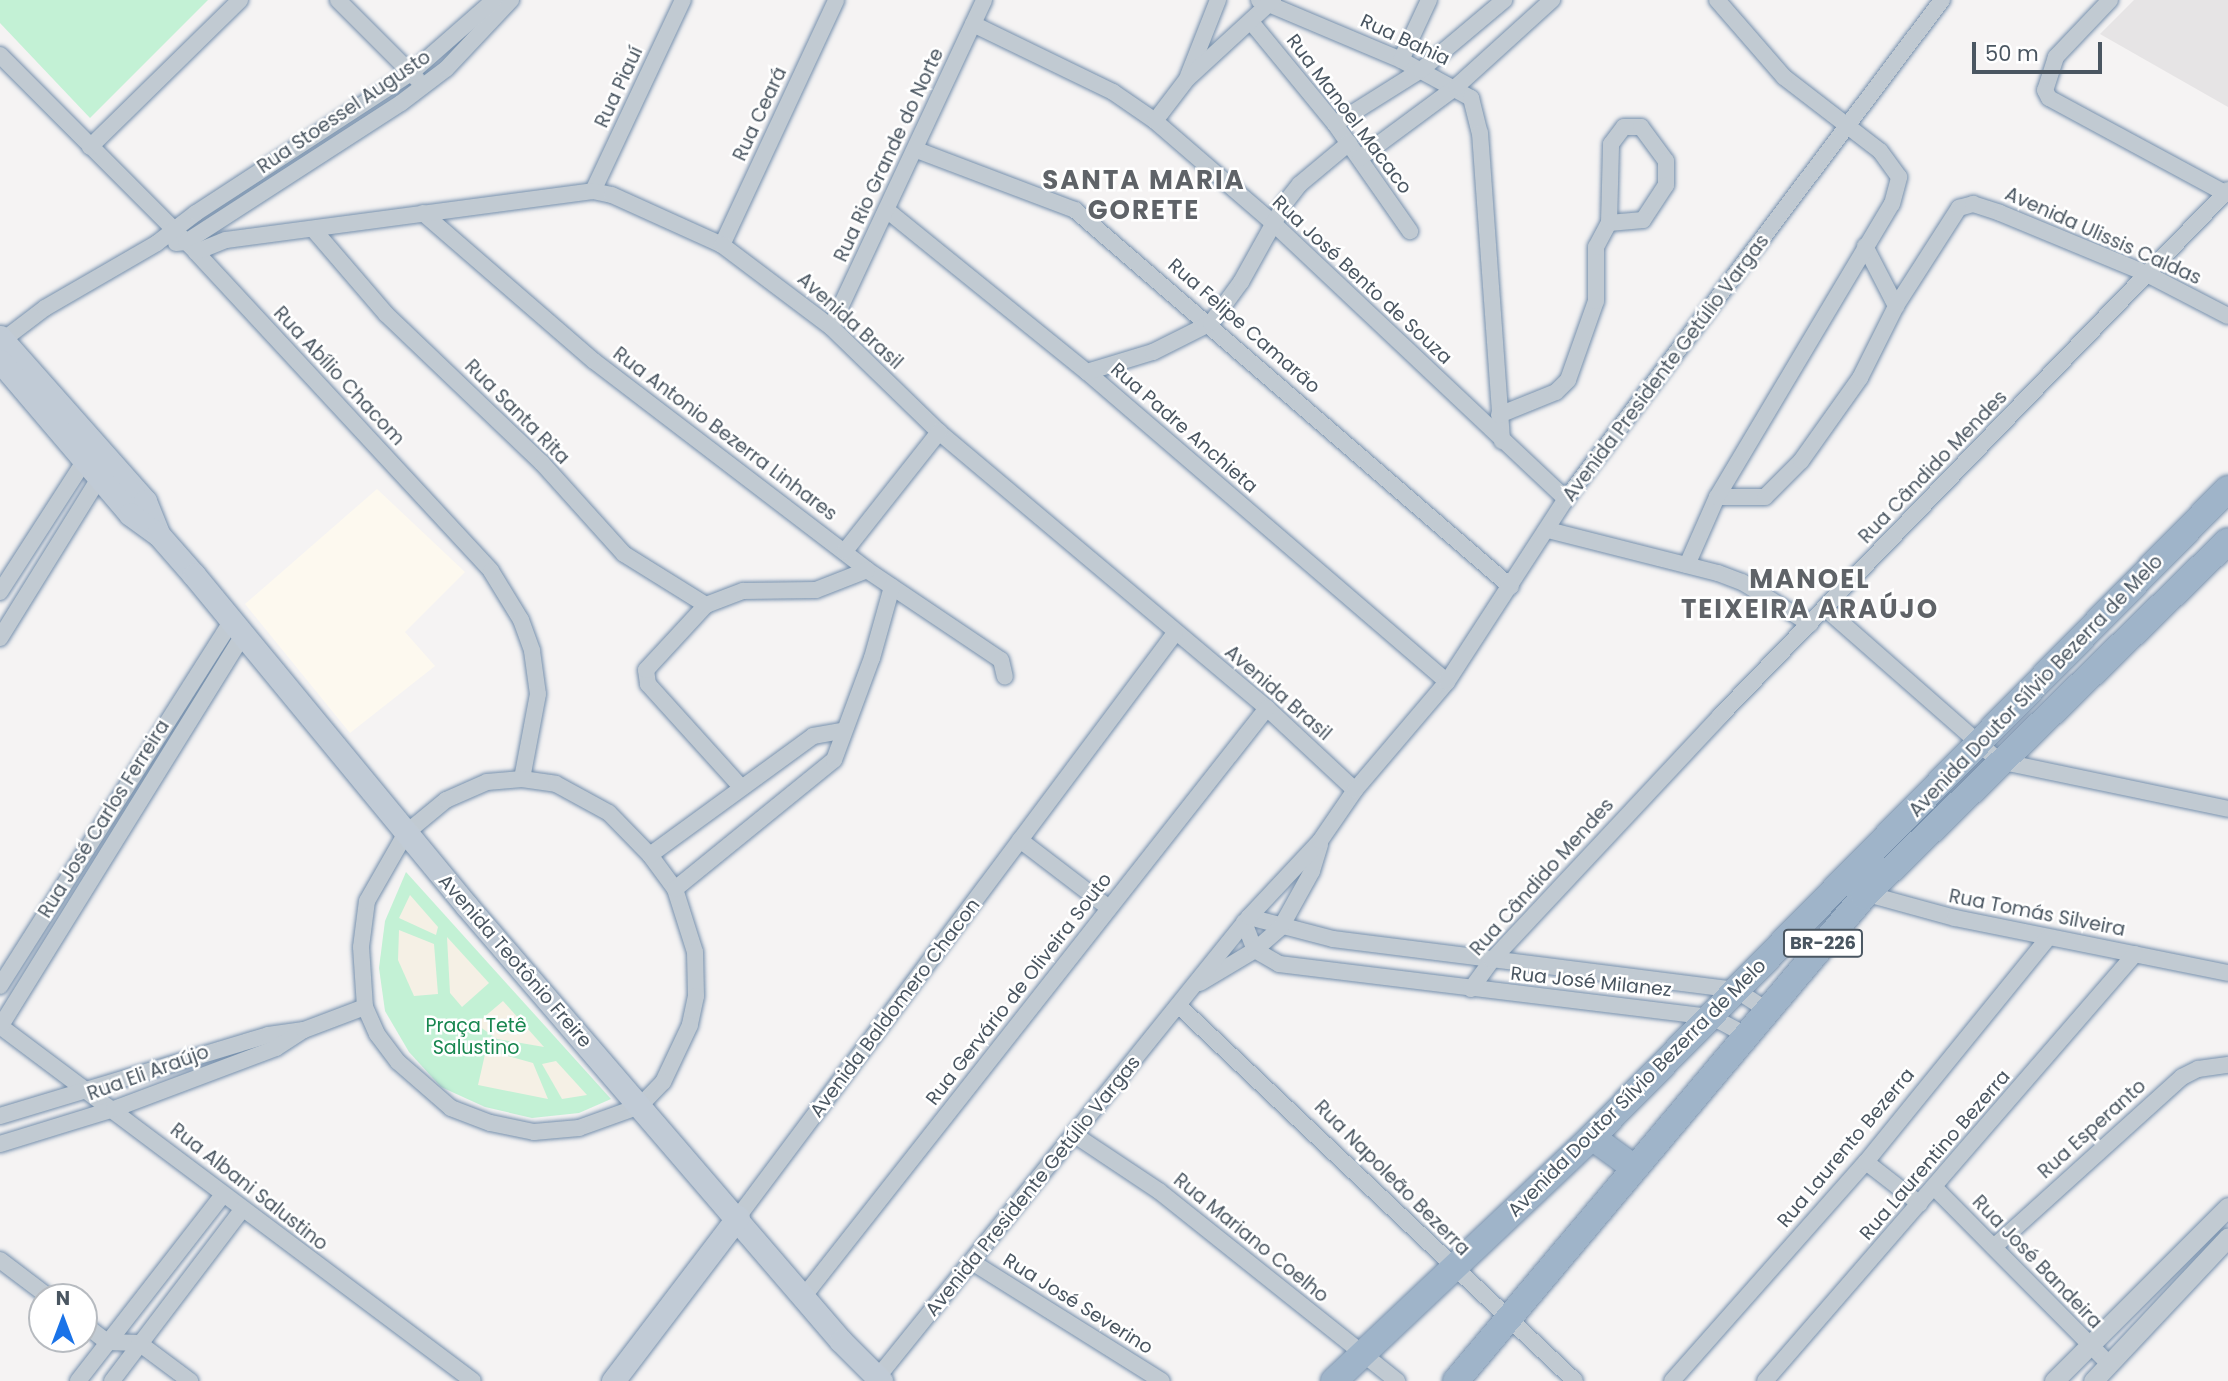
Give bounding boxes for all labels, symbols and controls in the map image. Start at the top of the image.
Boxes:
street label: Rua Bahia [1357,9,1453,71]
scale bar [1976,28,2106,72]
street label: Rua Manoel Macaco [1282,30,1416,198]
text: 50 m [1985,39,2039,68]
street label: Rua Piauí [590,43,648,131]
street label: Rua Rio Grande do Norte [829,45,949,265]
street label: Rua Stoessel Augusto [253,46,435,178]
street label: Rua Ceará [728,63,792,165]
district label: SANTA MARIA GORETE [1044,165,1244,227]
street label: Avenida Ulissis Caldas [2001,182,2205,290]
street label: Rua José Bento de Souza [1268,191,1456,369]
street label: Avenida Presidente Getúlio Vargas [1558,230,1774,506]
street label: Rua Felipe Camarão [1163,254,1325,398]
street label: Avenida Brasil [793,268,907,374]
street label: Rua Abílio Chacom [269,302,409,450]
street label: Rua Antonio Bezerra Linhares [609,342,841,526]
street label: Rua Santa Rita [460,355,574,469]
street label: Rua Padre Anchieta [1106,358,1262,498]
street label: Rua Cândido Mendes [1854,386,2012,548]
street label: Avenida Doutor Sílvio Bezerra de Melo [1904,550,2168,822]
district label: MANOEL TEIXEIRA ARAÚJO [1683,564,1937,626]
street label: Avenida Brasil [1220,641,1336,745]
street label: Rua José Carlos Ferreira [34,716,174,922]
street label: Rua Cândido Mendes [1465,794,1619,960]
street label: Rua Gervário de Oliveira Souto [921,868,1117,1110]
street label: Avenida Teotônio Freire [434,870,596,1052]
street label: Rua Tomás Silveira [1947,885,2127,941]
street label: Avenida Baldomero Chacon [805,894,985,1122]
road number: BR-226 [1783,928,1863,958]
street label: Avenida Doutor Sílvio Bezerra de Melo [1503,954,1771,1222]
street label: Rua José Milanez [1509,962,1673,1002]
park label: Praça Tetê Salustino [425,1015,527,1059]
street label: Rua Eli Araújo [84,1040,212,1106]
street label: Avenida Presidente Getúlio Vargas [921,1051,1145,1321]
street label: Rua Laurento Bezerra [1773,1064,1919,1232]
street label: Rua Laurentino Bezerra [1855,1065,2015,1245]
street label: Rua Esperanto [2033,1075,2151,1183]
street label: Rua Napoleão Bezerra [1310,1096,1474,1260]
street label: Rua Albani Salustino [166,1118,332,1256]
street label: Rua Mariano Coelho [1169,1169,1333,1307]
street label: Rua José Bandeira [1967,1191,2107,1333]
street label: Rua José Severino [999,1249,1157,1359]
north arrow [28,1283,98,1353]
text: N [56,1285,70,1312]

